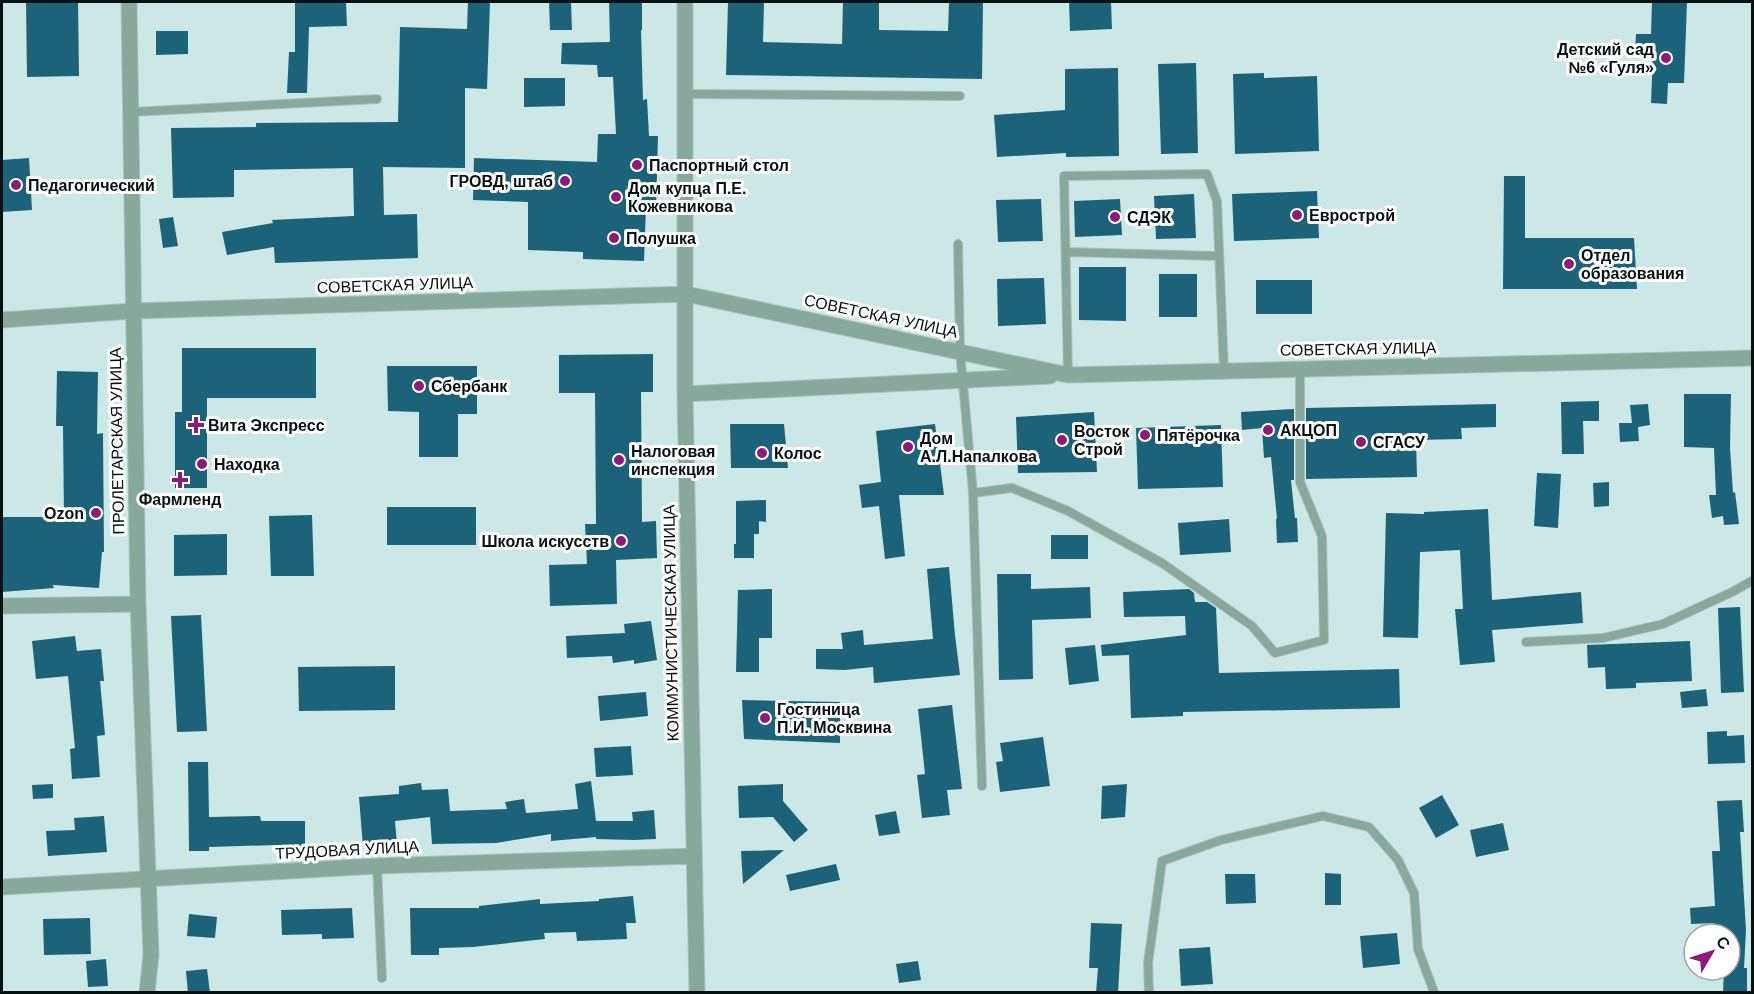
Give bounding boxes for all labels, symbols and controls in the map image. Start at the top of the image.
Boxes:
place label: Детский сад №6 «Гуля» [1557,41,1654,76]
marker: Детский сад №6 «Гуля» [1659,51,1673,65]
place label: Паспортный стол [649,157,789,174]
marker: Паспортный стол [630,158,644,172]
place label: ГРОВД, штаб [449,173,553,190]
marker: ГРОВД, штаб [558,174,572,188]
place label: Педагогический [28,177,155,194]
marker: Педагогический [9,178,23,192]
place label: Дом купца П.Е. Кожевникова [628,180,746,215]
marker: Дом купца П.Е. Кожевникова [609,190,623,204]
place label: Еврострой [1309,207,1395,224]
marker: Еврострой [1290,208,1304,222]
place label: СДЭК [1127,209,1171,226]
marker: СДЭК [1108,210,1122,224]
place label: Полушка [626,230,696,247]
marker: Полушка [607,231,621,245]
place label: Отдел образования [1581,247,1684,282]
marker: Отдел образования [1562,257,1576,271]
street label: СОВЕТСКАЯ УЛИЦА [317,274,474,296]
street label: СОВЕТСКАЯ УЛИЦА [803,291,960,341]
street label: СОВЕТСКАЯ УЛИЦА [1280,339,1437,359]
street label: ПРОЛЕТАРСКАЯ УЛИЦА [107,347,127,535]
place label: Сбербанк [431,378,508,395]
marker: Сбербанк [412,379,426,393]
place label: Вита Экспресс [208,417,325,434]
marker: Вита Экспресс [189,418,203,432]
place label: АКЦОП [1280,422,1337,439]
place label: Восток Строй [1074,423,1130,458]
marker: АКЦОП [1261,423,1275,437]
place label: Пятёрочка [1157,427,1240,444]
marker: Пятёрочка [1138,428,1152,442]
place label: Дом А.Л.Напалкова [920,430,1037,465]
marker: Восток Строй [1055,433,1069,447]
place label: СГАСУ [1373,434,1426,451]
marker: СГАСУ [1354,435,1368,449]
marker: Дом А.Л.Напалкова [901,440,915,454]
place label: Налоговая инспекция [631,443,715,478]
place label: Колос [774,445,822,462]
marker: Колос [755,446,769,460]
marker: Налоговая инспекция [612,453,626,467]
place label: Находка [214,456,280,473]
marker: Находка [195,457,209,471]
marker: Фармленд [173,473,187,487]
place label: Фармленд [139,491,221,508]
street label: КОММУНИСТИЧЕСКАЯ УЛИЦА [660,504,682,742]
place label: Ozon [44,505,84,522]
marker: Ozon [89,506,103,520]
place label: Школа искусств [482,533,609,550]
marker: Школа искусств [614,534,628,548]
place label: Гостиница П.И. Москвина [777,701,891,736]
marker: Гостиница П.И. Москвина [758,711,772,725]
street label: ТРУДОВАЯ УЛИЦА [275,838,420,862]
north arrow [1682,922,1742,982]
text: С [1713,933,1734,953]

